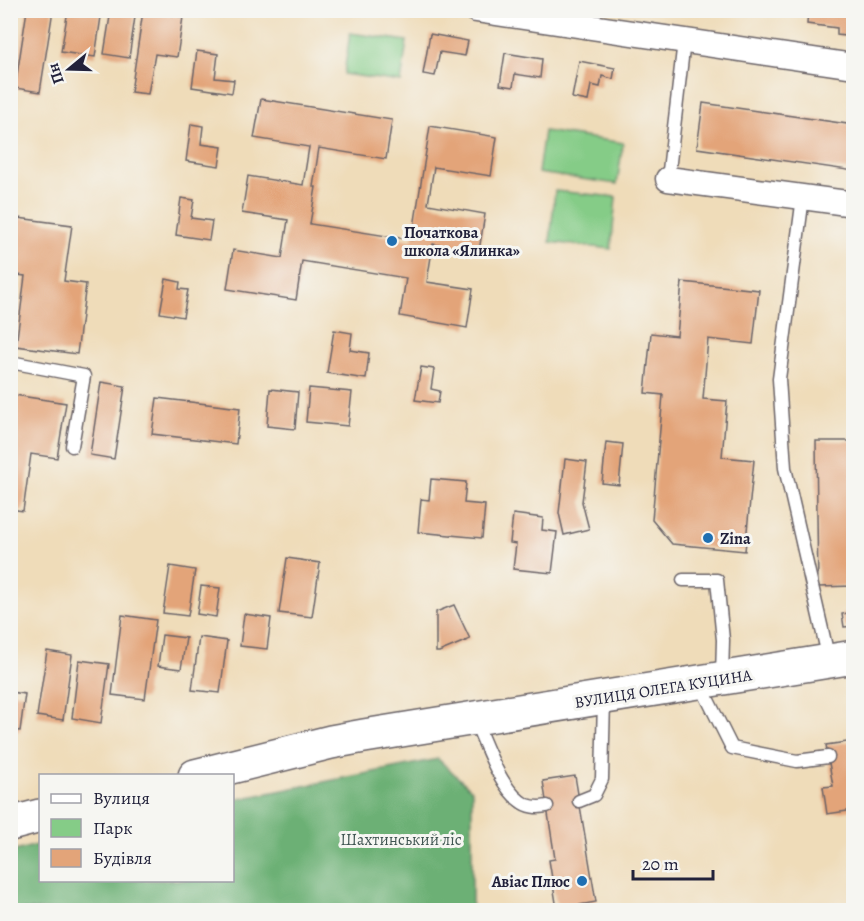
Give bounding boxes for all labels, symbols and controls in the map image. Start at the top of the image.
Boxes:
north arrow [39,39,99,99]
text: Пн [42,60,70,87]
place label: Початкова школа «Ялинка» [404,222,520,262]
marker: Початкова школа «Ялинка» [385,234,399,248]
place label: Zina [720,528,751,550]
marker: Zina [701,531,715,545]
street label: ВУЛИЦЯ ОЛЕГА КУЦИНА [573,664,754,714]
legend [39,774,234,882]
text: Вулиця [93,786,150,810]
text: Парк [93,816,133,840]
park label: Шахтинський ліс [340,829,462,851]
scale bar [633,843,712,881]
text: Будівля [93,846,152,870]
text: 20 m [642,852,679,876]
place label: Авіас Плюс [491,871,570,893]
marker: Авіас Плюс [575,874,589,888]

